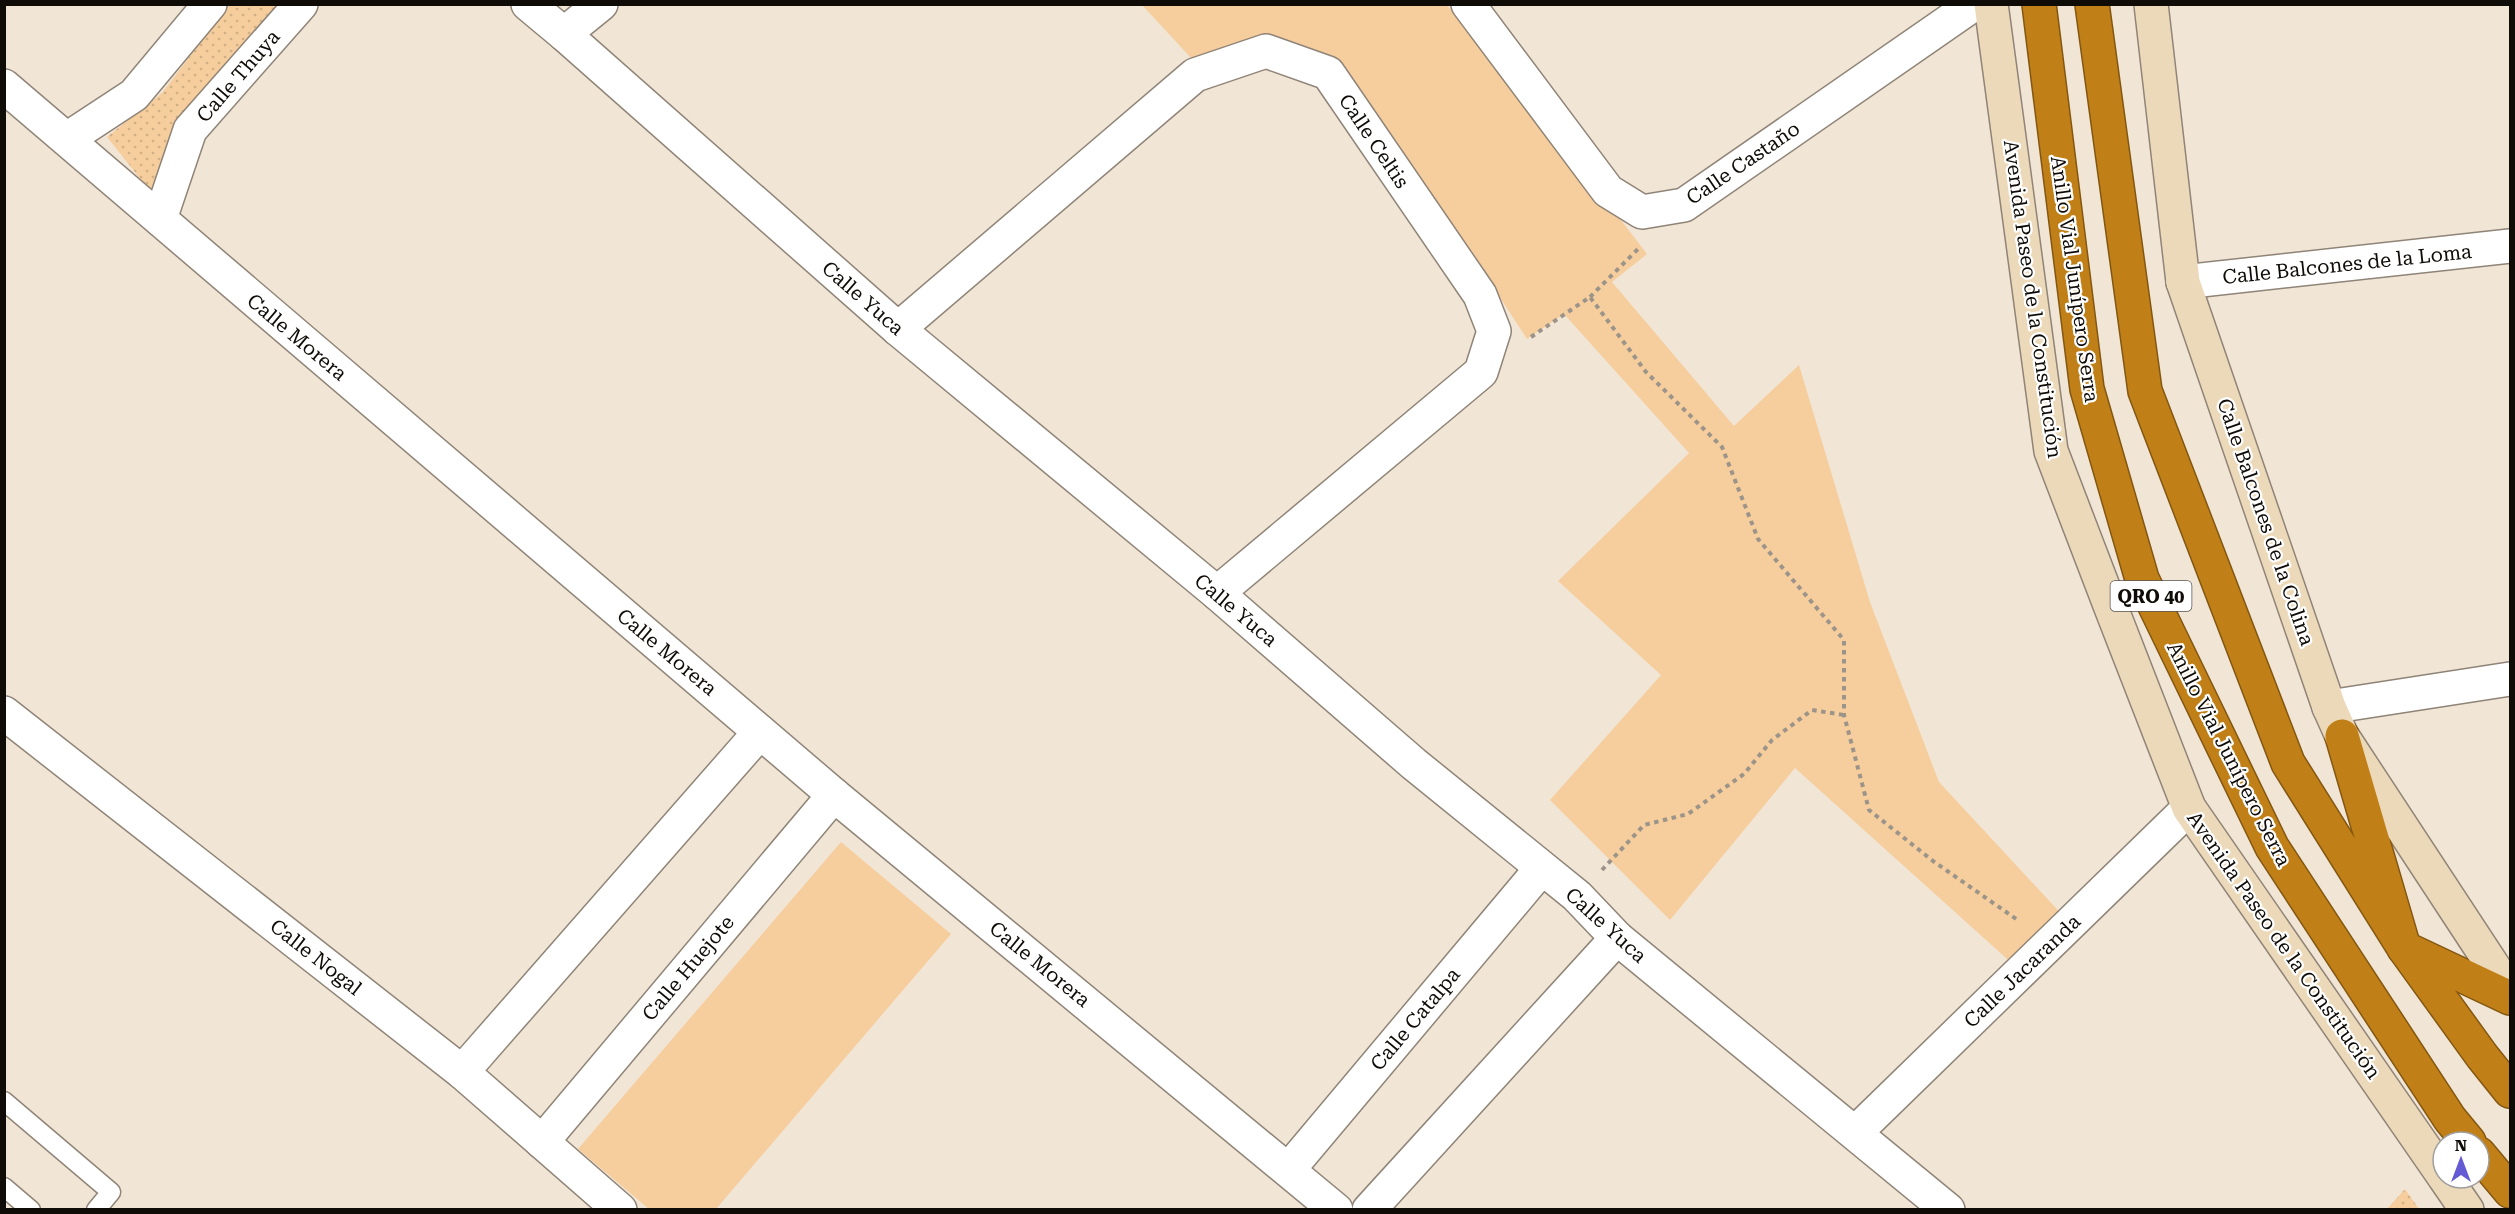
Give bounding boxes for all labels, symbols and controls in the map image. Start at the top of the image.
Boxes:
street label: Calle Thuya [191,25,285,127]
street label: Calle Celtis [1334,89,1414,193]
street label: Calle Castaño [1682,116,1804,210]
street label: Avenida Paseo de la Constitución [1999,138,2067,460]
street label: Anillo Vial Junípero Serra [2046,154,2104,404]
street label: Calle Balcones de la Loma [2221,239,2473,289]
street label: Calle Yuca [817,256,909,340]
street label: Calle Morera [242,288,352,386]
street label: Calle Balcones de la Colina [2212,395,2320,649]
street label: Calle Yuca [1190,568,1282,652]
road number: QRO 40 [2110,581,2192,611]
street label: Calle Morera [612,603,722,701]
street label: Anillo Vial Junípero Serra [2162,638,2296,870]
street label: Avenida Paseo de la Constitución [2182,807,2386,1083]
street label: Calle Yuca [1561,882,1652,968]
street label: Calle Jacaranda [1959,909,2085,1033]
street label: Calle Huejote [637,910,739,1026]
street label: Calle Nogal [265,914,367,1000]
street label: Calle Morera [985,916,1095,1012]
street label: Calle Catalpa [1365,963,1465,1075]
north arrow [2431,1130,2491,1190]
text: N [2455,1136,2467,1155]

